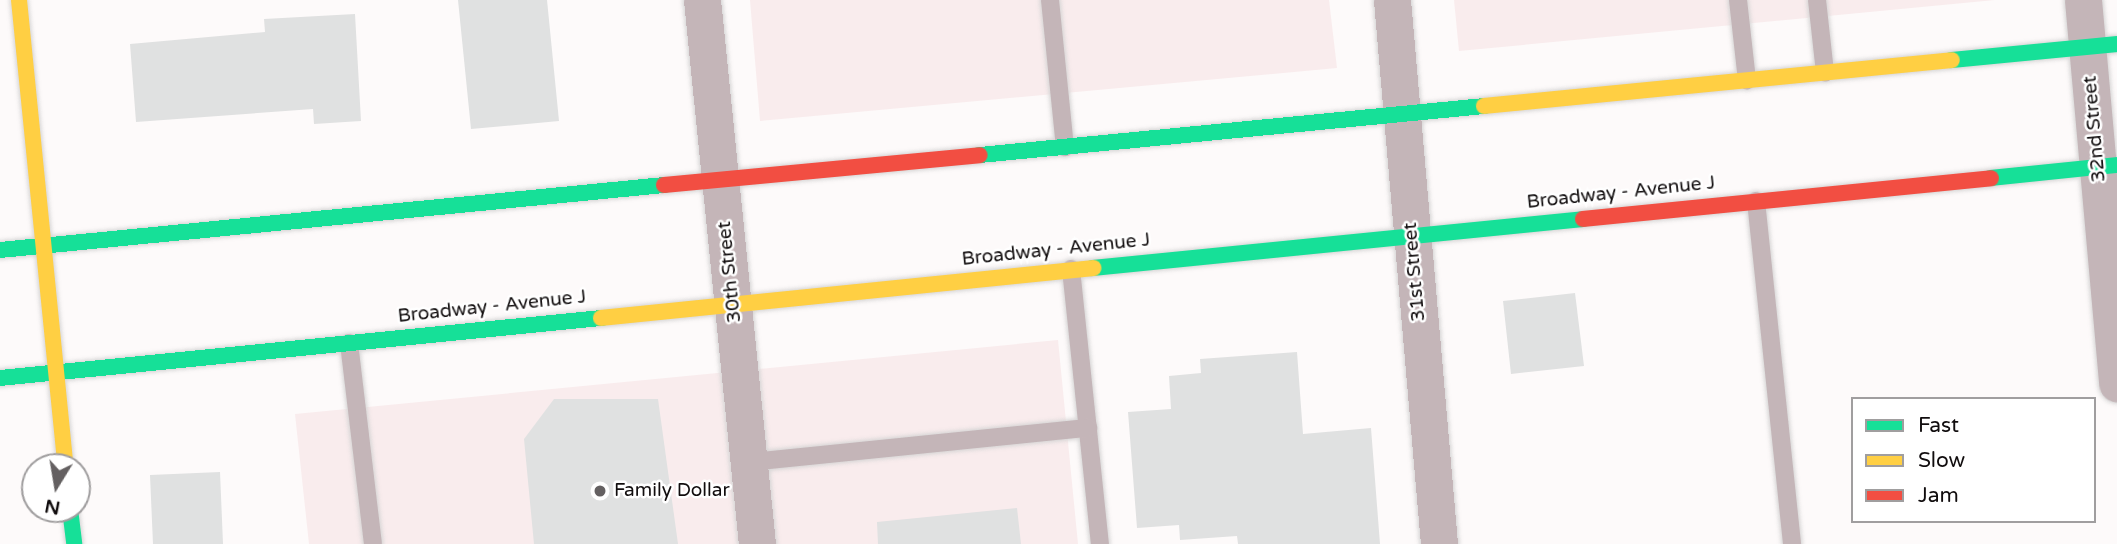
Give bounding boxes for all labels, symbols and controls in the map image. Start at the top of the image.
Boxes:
street label: 32nd Street [2079,75,2111,183]
street label: Broadway - Avenue J [1526,172,1716,214]
street label: 30th Street [713,220,747,324]
street label: 31st Street [1399,221,1431,323]
street label: Broadway - Avenue J [961,229,1151,271]
street label: Broadway - Avenue J [397,286,587,328]
legend [1851,397,2096,523]
text: Fast [1918,413,1959,438]
text: Slow [1918,448,1965,473]
north arrow [21,453,91,523]
place label: Family Dollar [614,480,730,502]
marker: Family Dollar [592,483,608,499]
text: Jam [1918,483,1959,508]
text: N [43,494,62,519]

